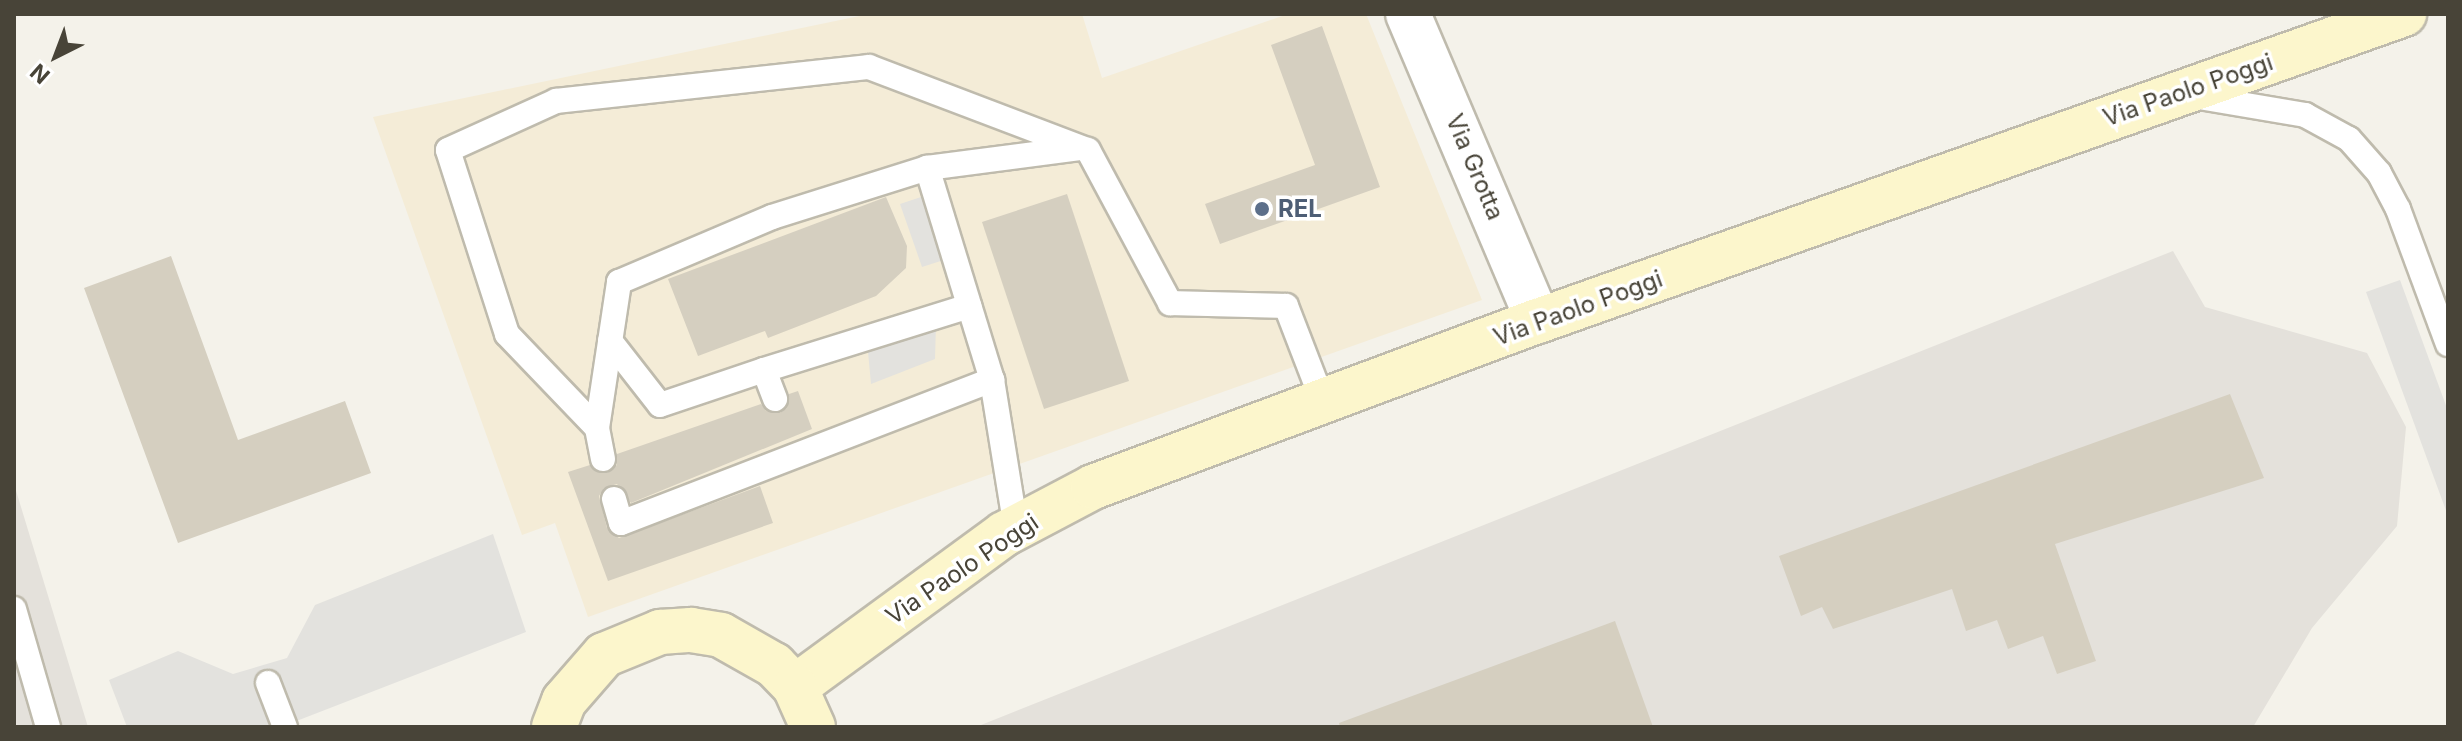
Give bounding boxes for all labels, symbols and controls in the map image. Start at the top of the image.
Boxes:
north arrow [16,16,96,96]
street label: Via Paolo Poggi [2099,47,2277,133]
text: N [25,59,55,89]
street label: Via Grotta [1440,110,1510,224]
place label: REL [1278,195,1322,223]
marker: REL [1253,200,1271,218]
street label: Via Paolo Poggi [1490,264,1666,352]
street label: Via Paolo Poggi [880,507,1044,631]

